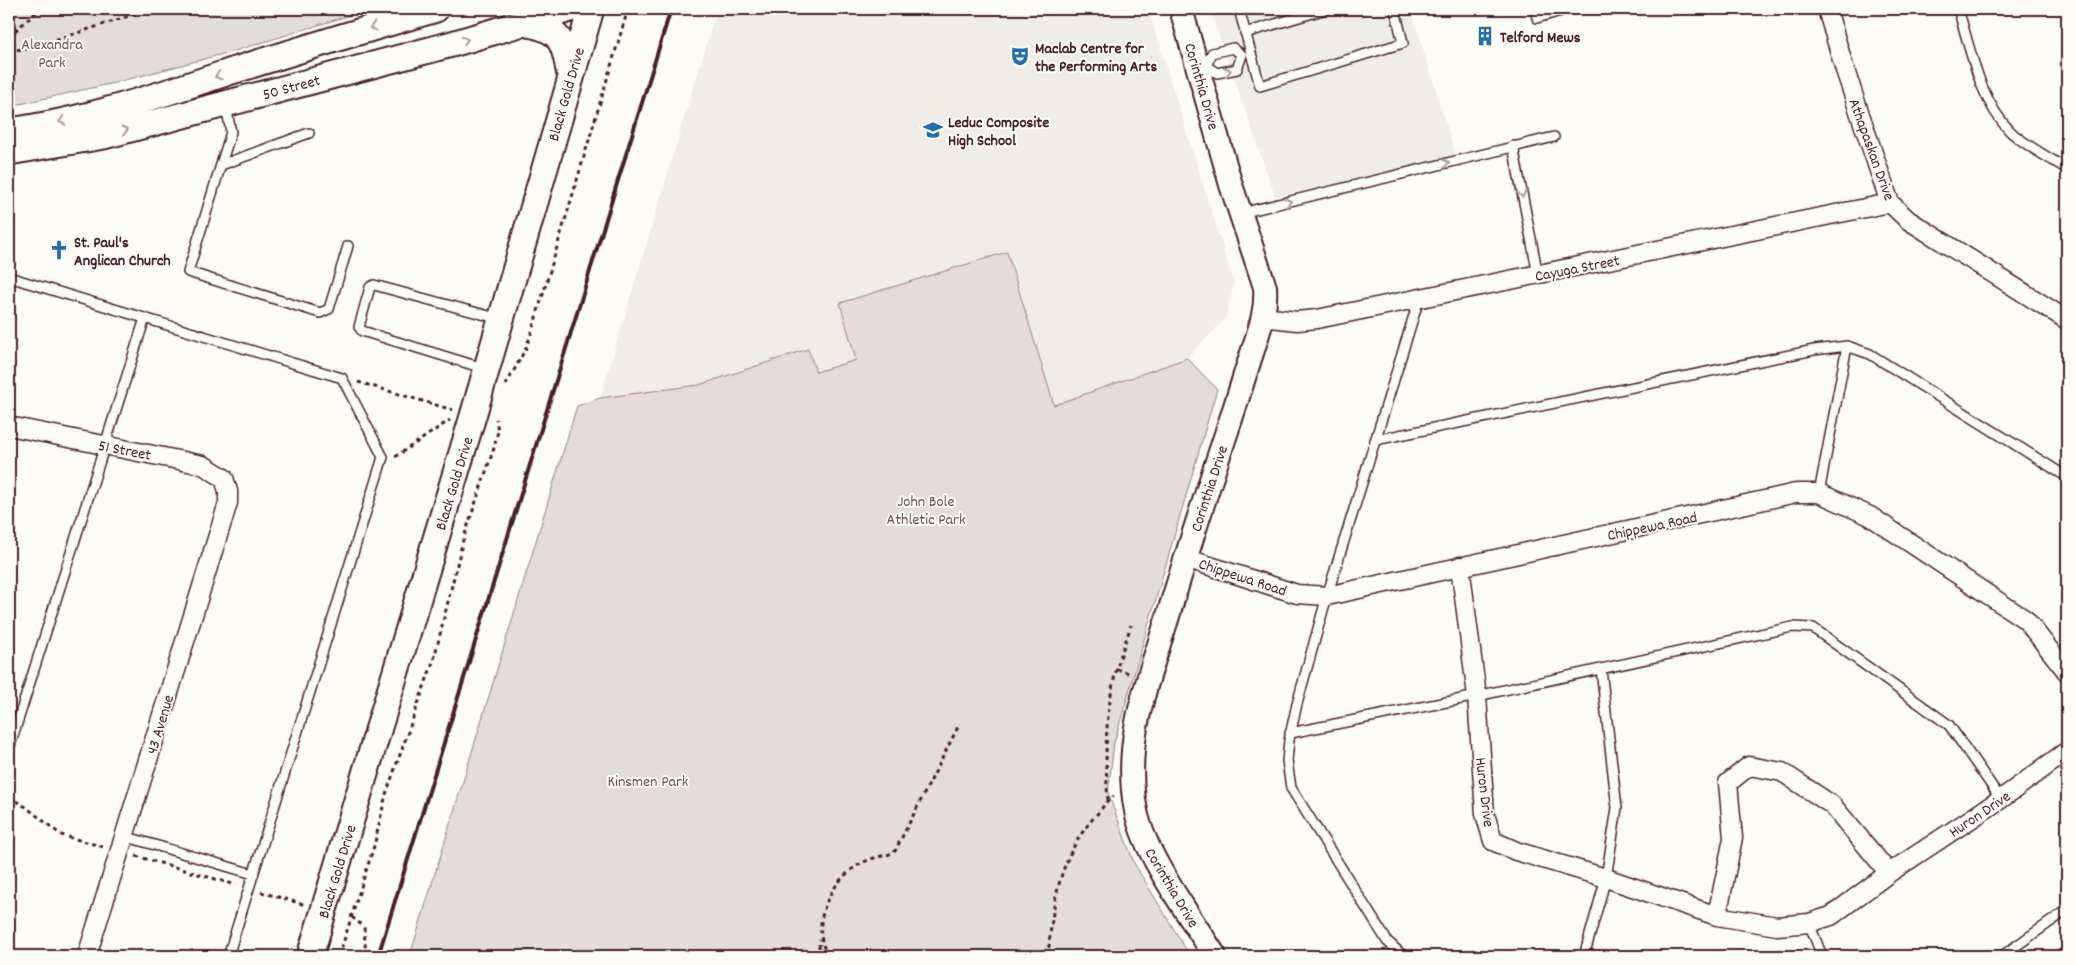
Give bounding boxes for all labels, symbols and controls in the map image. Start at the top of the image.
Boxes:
one-way arrow [369,22,377,32]
building icon: Telford Mews [1474,25,1496,47]
place label: Telford Mews [1500,27,1581,50]
park label: Alexandra Park [21,34,83,75]
one-way arrow [461,35,469,45]
place label: Maclab Centre for the Performing Arts [1035,38,1157,79]
street label: Corinthia Drive [1177,41,1224,133]
street label: Black Gold Drive [543,45,592,144]
theatre icon: Maclab Centre for the Performing Arts [1009,45,1031,67]
one-way arrow [1223,66,1232,77]
one-way arrow [214,70,223,80]
street label: 50 Street [260,70,323,107]
street label: Athapaskan Drive [1842,96,1900,204]
place label: Leduc Composite High School [948,112,1049,153]
one-way arrow [57,115,66,126]
school or university icon: Leduc Composite High School [922,119,944,141]
one-way arrow [121,125,130,136]
one-way arrow [1441,158,1450,169]
one-way arrow [1516,190,1527,199]
one-way arrow [1283,197,1292,208]
place label: St. Paul's Anglican Church [74,232,171,273]
church icon: St. Paul's Anglican Church [48,239,70,261]
street label: Cayuga Street [1533,250,1622,289]
street label: Black Gold Drive [430,434,481,533]
street label: 51 Street [96,435,153,468]
street label: Corinthia Drive [1186,443,1235,535]
park label: John Bole Athletic Park [886,491,966,532]
street label: Chippewa Road [1605,507,1700,548]
street label: Chippewa Road [1195,553,1289,603]
street label: 43 Avenue [141,692,181,757]
street label: Huron Drive [1468,756,1499,828]
park label: Kinsmen Park [608,771,688,794]
street label: Huron Drive [1945,786,2016,844]
street label: Black Gold Drive [313,822,364,921]
street label: Corinthia Drive [1138,844,1204,933]

